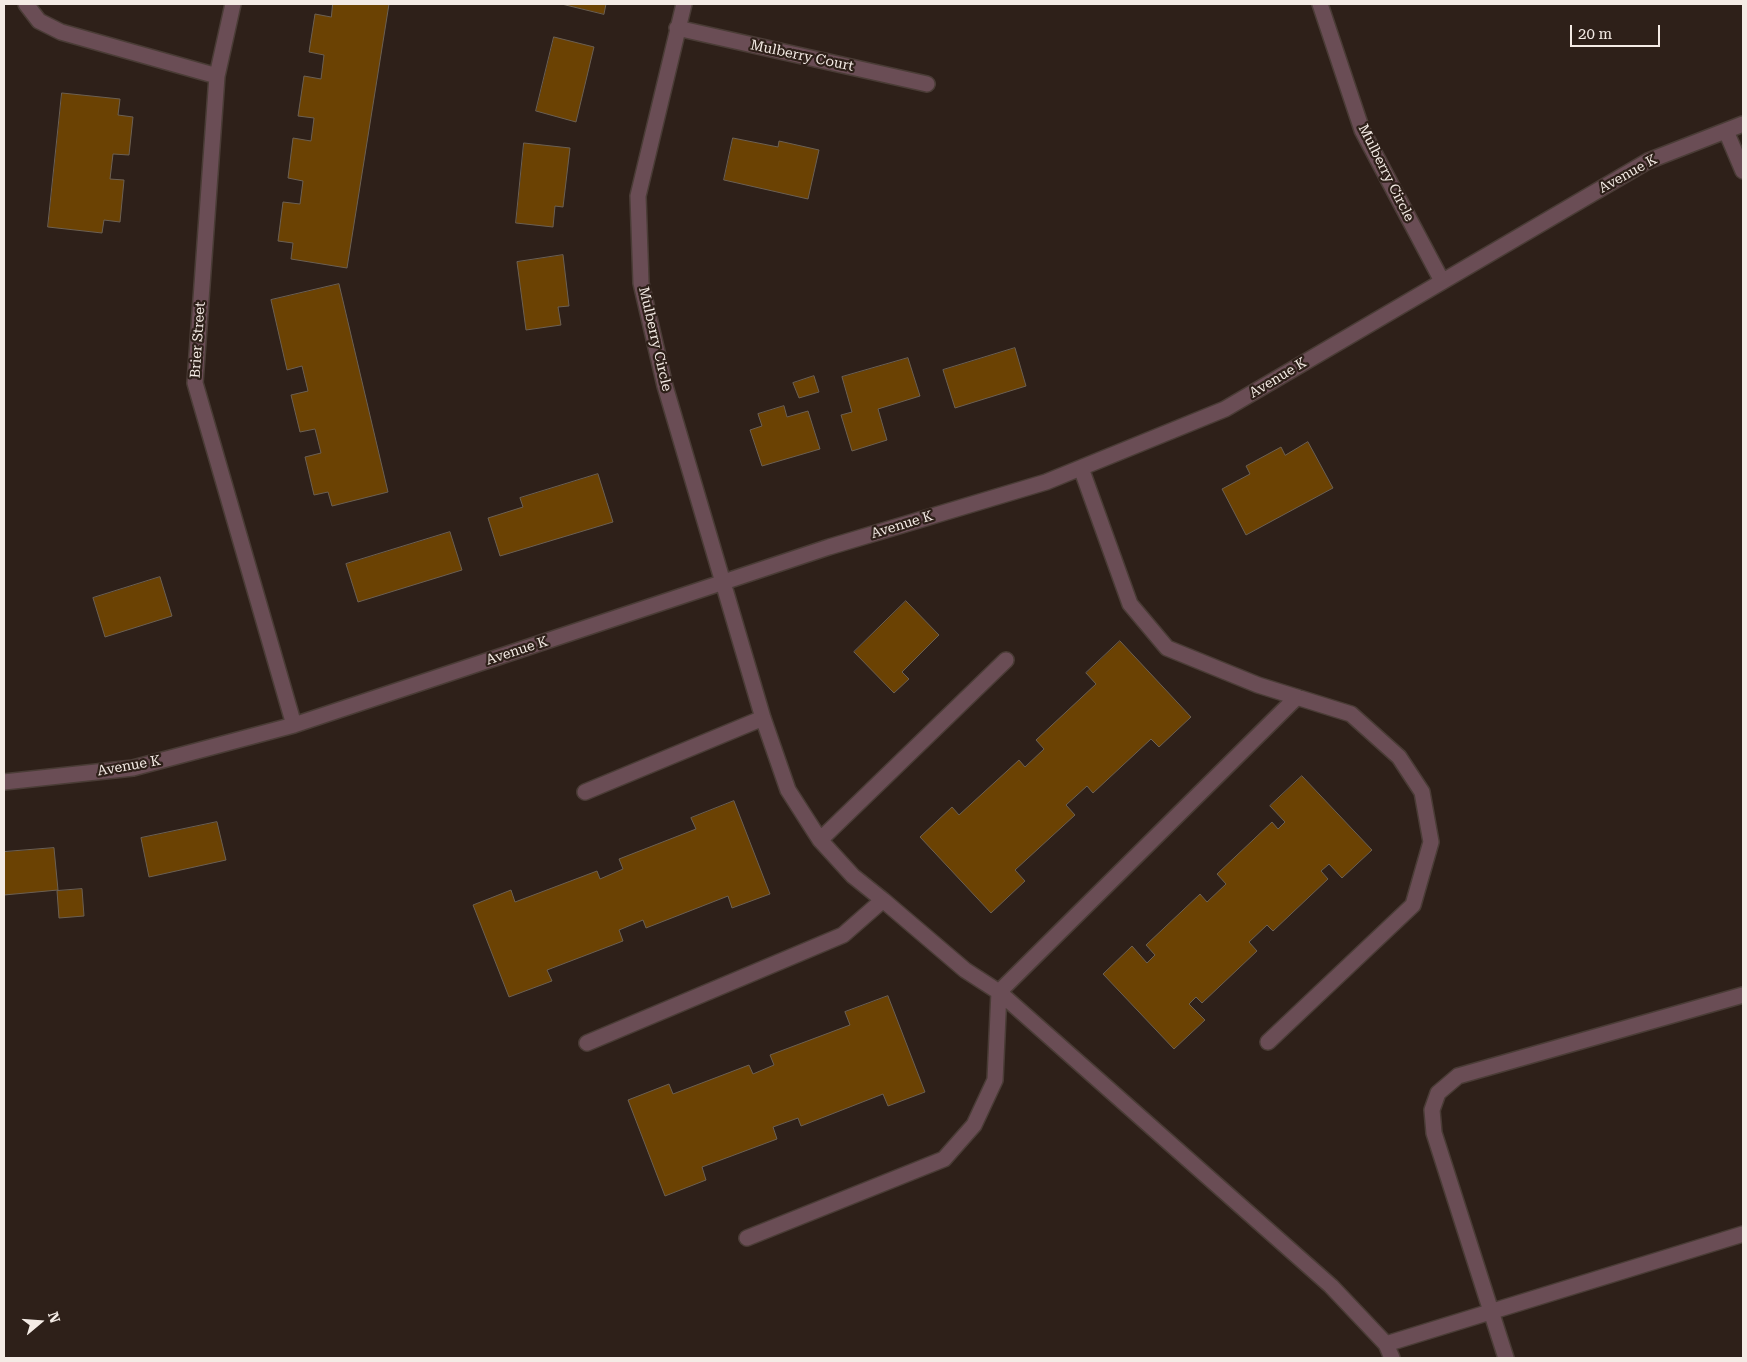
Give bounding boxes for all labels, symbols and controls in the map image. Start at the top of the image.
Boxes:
scale bar [1572,15,1662,47]
text: 20 m [1578,25,1612,43]
street label: Mulberry Court [749,37,855,75]
street label: Mulberry Circle [1354,122,1418,224]
street label: Avenue K [1596,151,1660,197]
street label: Mulberry Circle [635,285,675,393]
street label: Brier Street [187,301,209,379]
street label: Avenue K [1246,354,1310,402]
street label: Avenue K [869,508,935,542]
street label: Avenue K [484,633,550,669]
street label: Avenue K [96,752,162,780]
north arrow [15,1297,65,1347]
text: N [45,1310,64,1325]

